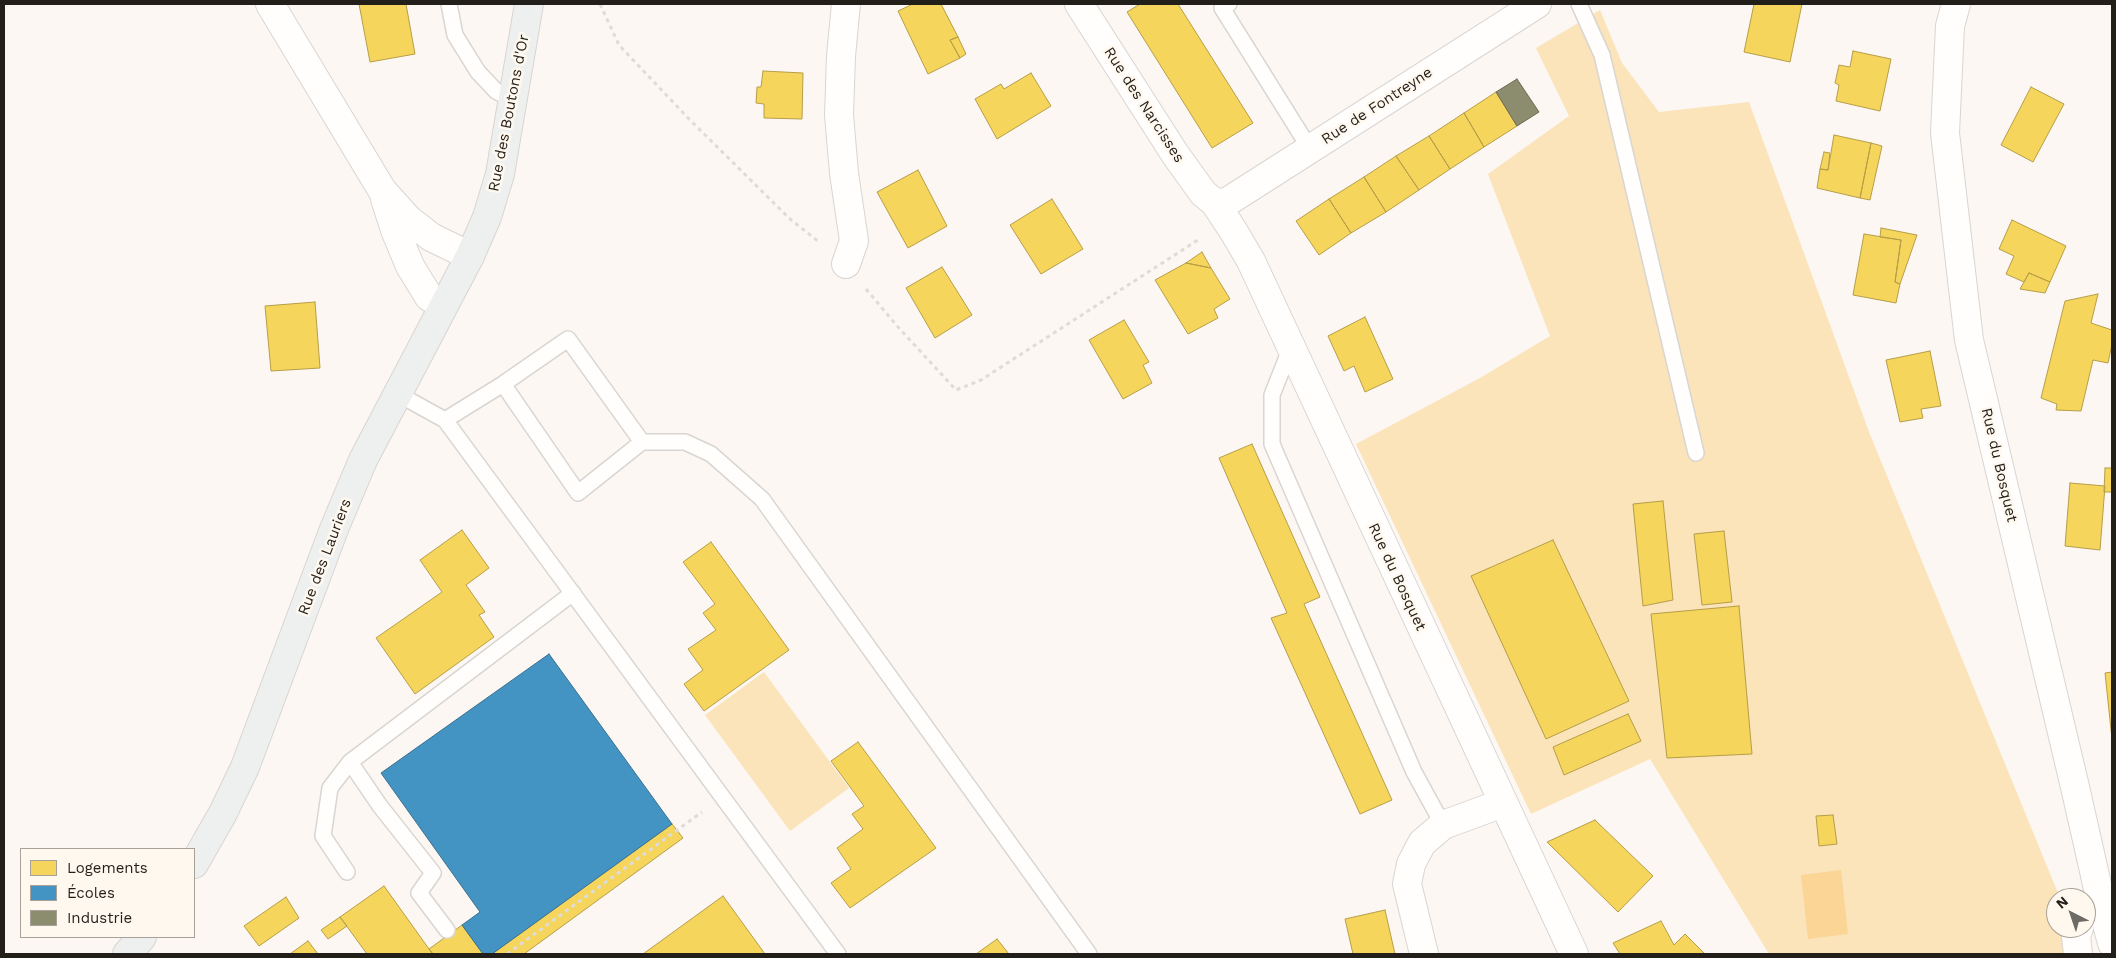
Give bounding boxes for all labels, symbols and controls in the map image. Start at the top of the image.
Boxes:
street label: Rue des Boutons d'Or [485,33,533,193]
street label: Rue des Narcisses [1100,44,1188,166]
street label: Rue de Fontreyne [1318,63,1436,149]
street label: Rue du Bosquet [1977,406,2021,524]
street label: Rue des Lauriers [295,496,355,618]
street label: Rue du Bosquet [1364,520,1430,634]
legend [20,848,195,938]
text: Logements [67,859,148,877]
text: Écoles [67,884,115,902]
north arrow [2046,888,2096,938]
text: N [2053,893,2071,912]
text: Industrie [67,909,132,927]

